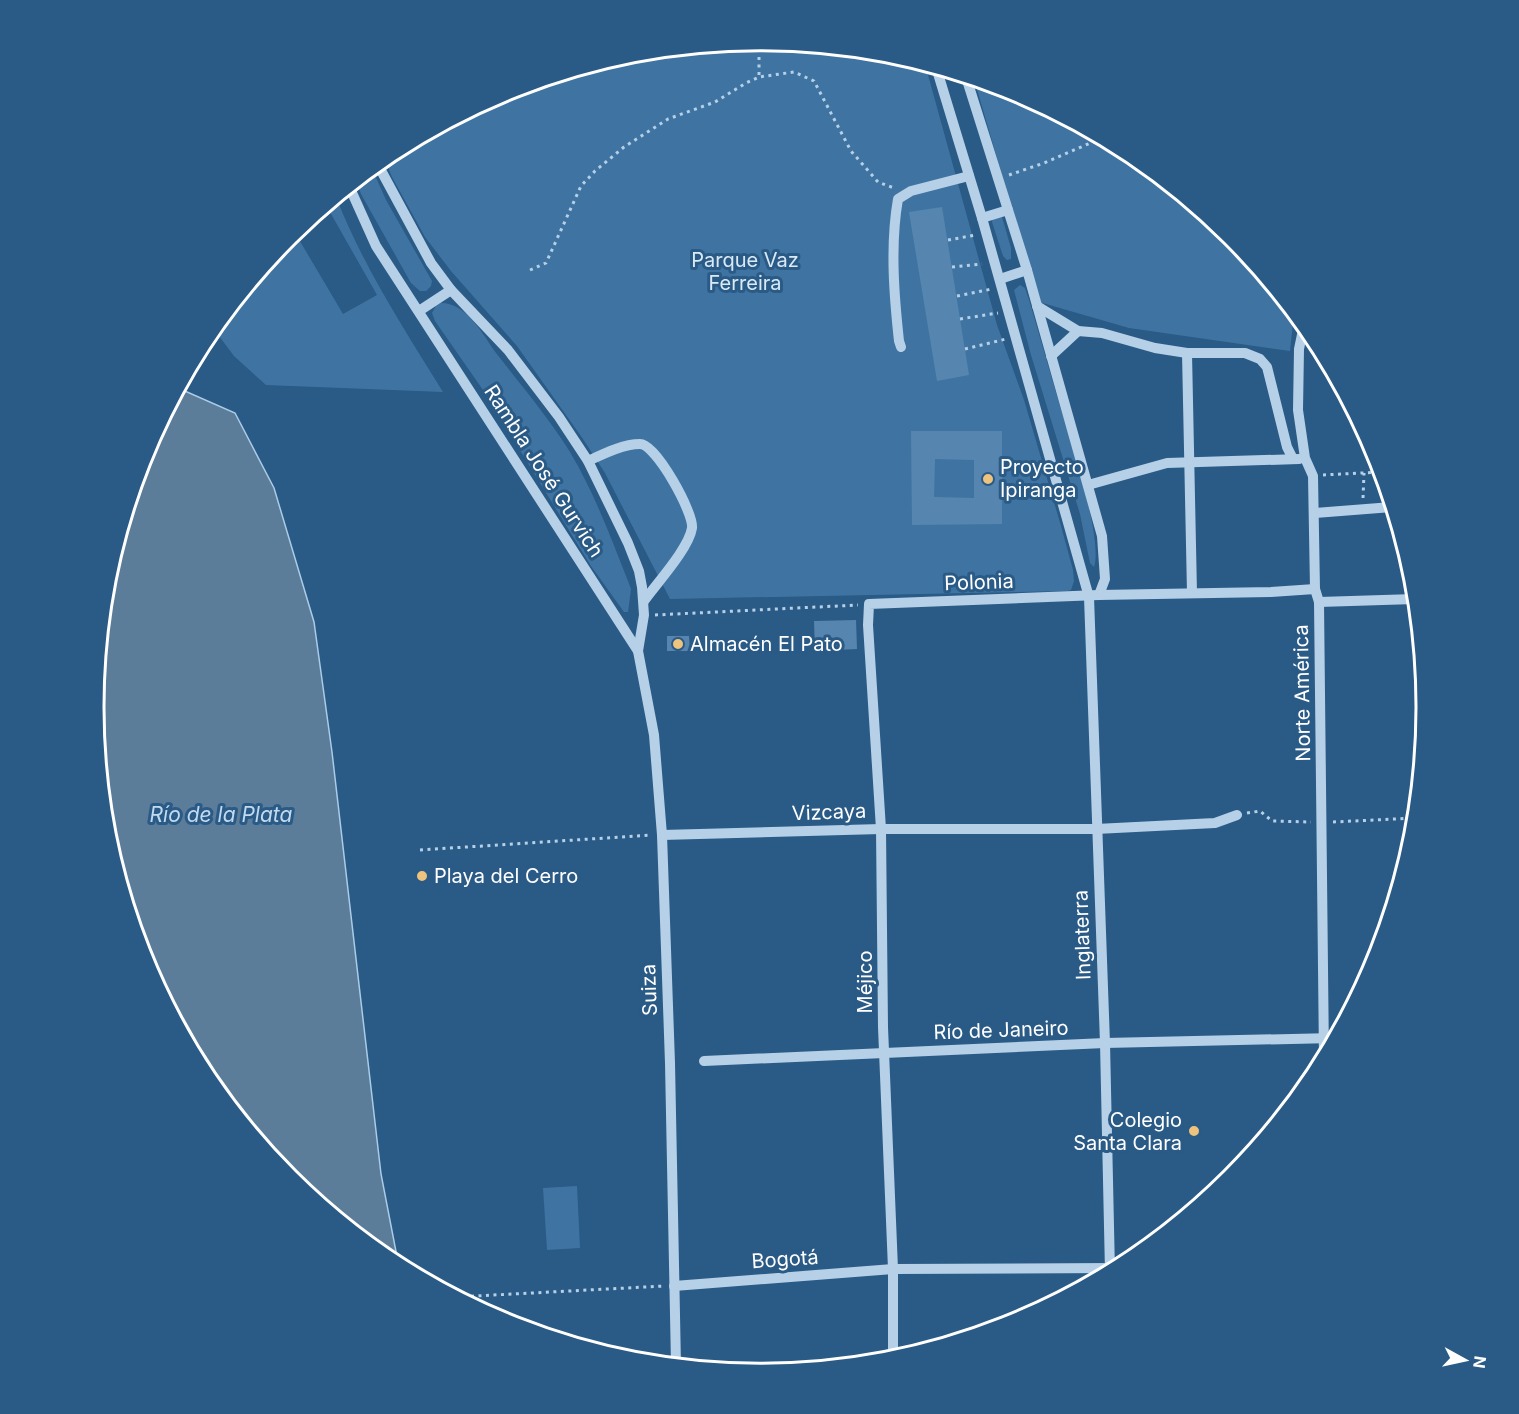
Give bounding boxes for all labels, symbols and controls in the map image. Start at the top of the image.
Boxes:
park label: Parque Vaz Ferreira [691,248,799,295]
street label: Rambla José Gurvich [479,380,609,562]
place label: Proyecto Ipiranga [1000,455,1084,502]
marker: Proyecto Ipiranga [981,472,995,486]
street label: Polonia [944,569,1014,595]
street label: Norte América [1289,624,1315,762]
place label: Almacén El Pato [690,632,843,656]
marker: Almacén El Pato [671,637,685,651]
street label: Vizcaya [791,799,867,825]
water label: Río de la Plata [150,802,293,827]
place label: Playa del Cerro [434,864,578,888]
marker: Playa del Cerro [415,869,429,883]
street label: Inglaterra [1068,890,1096,980]
street label: Méjico [853,951,877,1013]
street label: Suiza [636,964,662,1016]
street label: Río de Janeiro [933,1016,1069,1044]
place label: Colegio Santa Clara [1073,1108,1182,1155]
marker: Colegio Santa Clara [1187,1124,1201,1138]
street label: Bogotá [751,1245,819,1273]
north arrow [1435,1330,1495,1390]
text: N [1469,1355,1491,1370]

